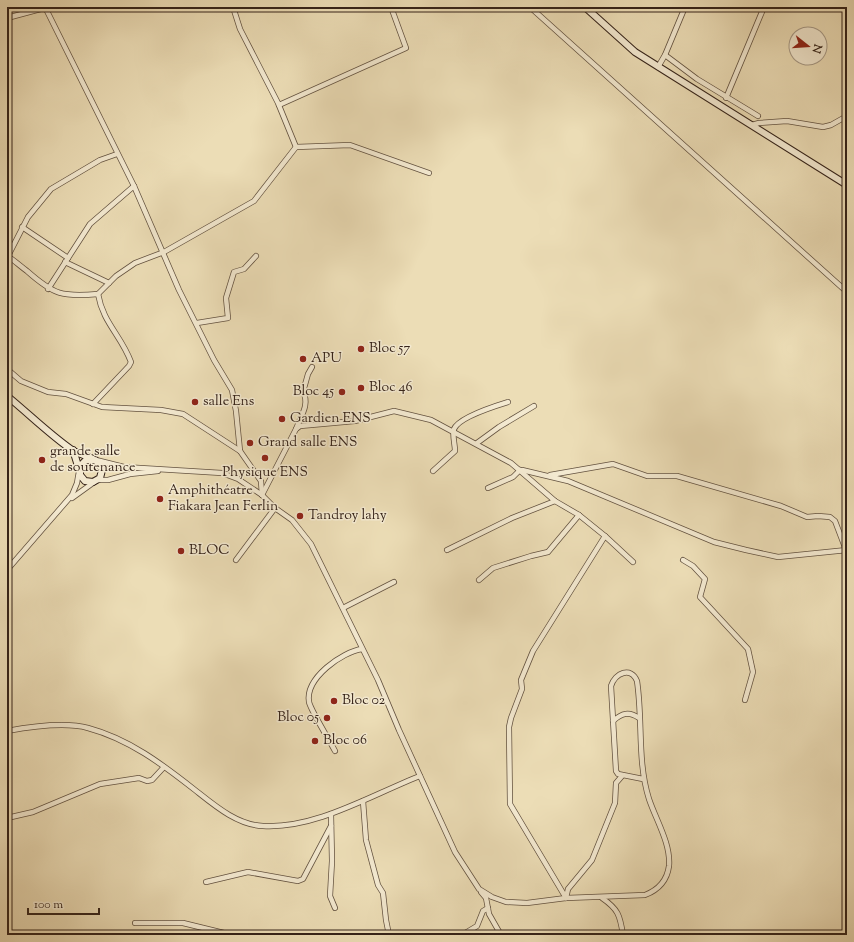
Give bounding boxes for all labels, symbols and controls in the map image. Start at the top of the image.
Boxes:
north arrow [788,26,828,66]
text: N [808,41,826,55]
place label: Bloc 57 [369,339,410,359]
marker: Bloc 57 [356,344,366,354]
place label: APU [311,349,342,369]
marker: APU [298,354,308,364]
place label: Bloc 46 [369,378,412,398]
place label: Bloc 45 [293,382,334,402]
marker: Bloc 46 [356,383,366,393]
marker: Bloc 45 [337,387,347,397]
place label: salle Ens [203,392,254,412]
marker: salle Ens [190,397,200,407]
place label: Gardien ENS [290,409,371,429]
marker: Gardien ENS [277,414,287,424]
place label: Grand salle ENS [258,433,357,453]
marker: Grand salle ENS [245,438,255,448]
place label: grande salle de soutenance [50,442,136,478]
marker: Physique ENS [260,453,270,463]
marker: grande salle de soutenance [37,455,47,465]
place label: Physique ENS [222,463,308,483]
place label: Amphithéatre Fiakara Jean Ferlin [168,481,278,517]
marker: Amphithéatre Fiakara Jean Ferlin [155,494,165,504]
place label: Tandroy lahy [308,506,387,526]
marker: Tandroy lahy [295,511,305,521]
place label: BLOC [189,541,230,561]
marker: BLOC [176,546,186,556]
place label: Bloc 02 [342,691,386,711]
marker: Bloc 02 [329,696,339,706]
place label: Bloc 05 [277,708,319,728]
marker: Bloc 05 [322,713,332,723]
place label: Bloc 06 [323,731,367,751]
marker: Bloc 06 [310,736,320,746]
scale bar [28,890,99,916]
text: 100 m [34,896,63,914]

